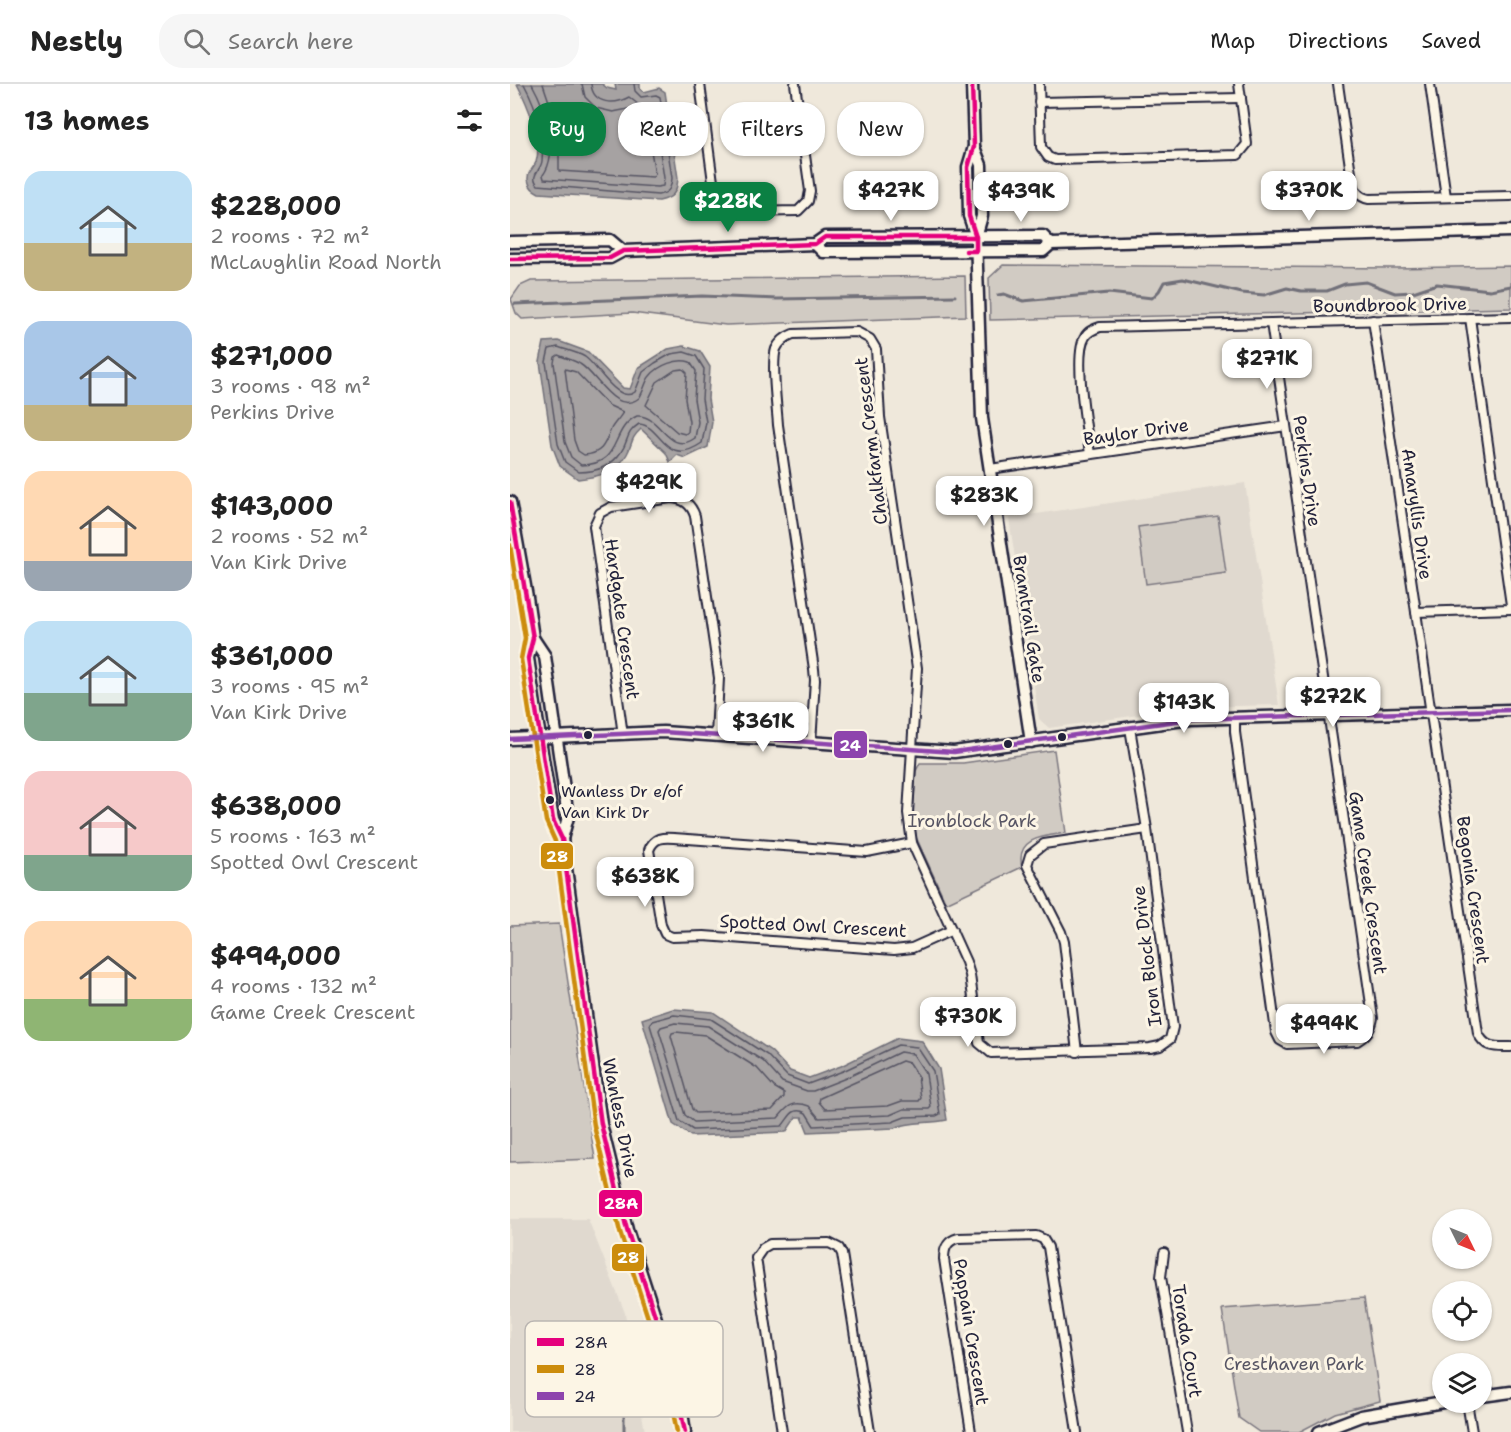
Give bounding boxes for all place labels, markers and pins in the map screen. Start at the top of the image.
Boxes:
pin: $427K [849,171,933,222]
pin: $370K [1267,171,1351,222]
pin: $439K [979,172,1063,223]
pin: $228K [686,182,770,233]
pin: $271K [1225,339,1309,390]
pin: $429K [607,463,691,514]
pin: $283K [942,476,1026,527]
pin: $272K [1291,677,1375,728]
pin: $143K [1142,683,1226,734]
pin: $361K [721,702,805,753]
unlabelled marker [582,729,594,741]
unlabelled marker [1056,731,1068,743]
unlabelled marker [1002,738,1014,750]
place label: Wanless Dr e/of Van Kirk Dr [561,781,684,823]
marker: Wanless Dr e/of Van Kirk Dr [544,794,556,806]
pin: $638K [603,857,687,908]
pin: $730K [926,997,1010,1048]
pin: $494K [1282,1004,1366,1055]

